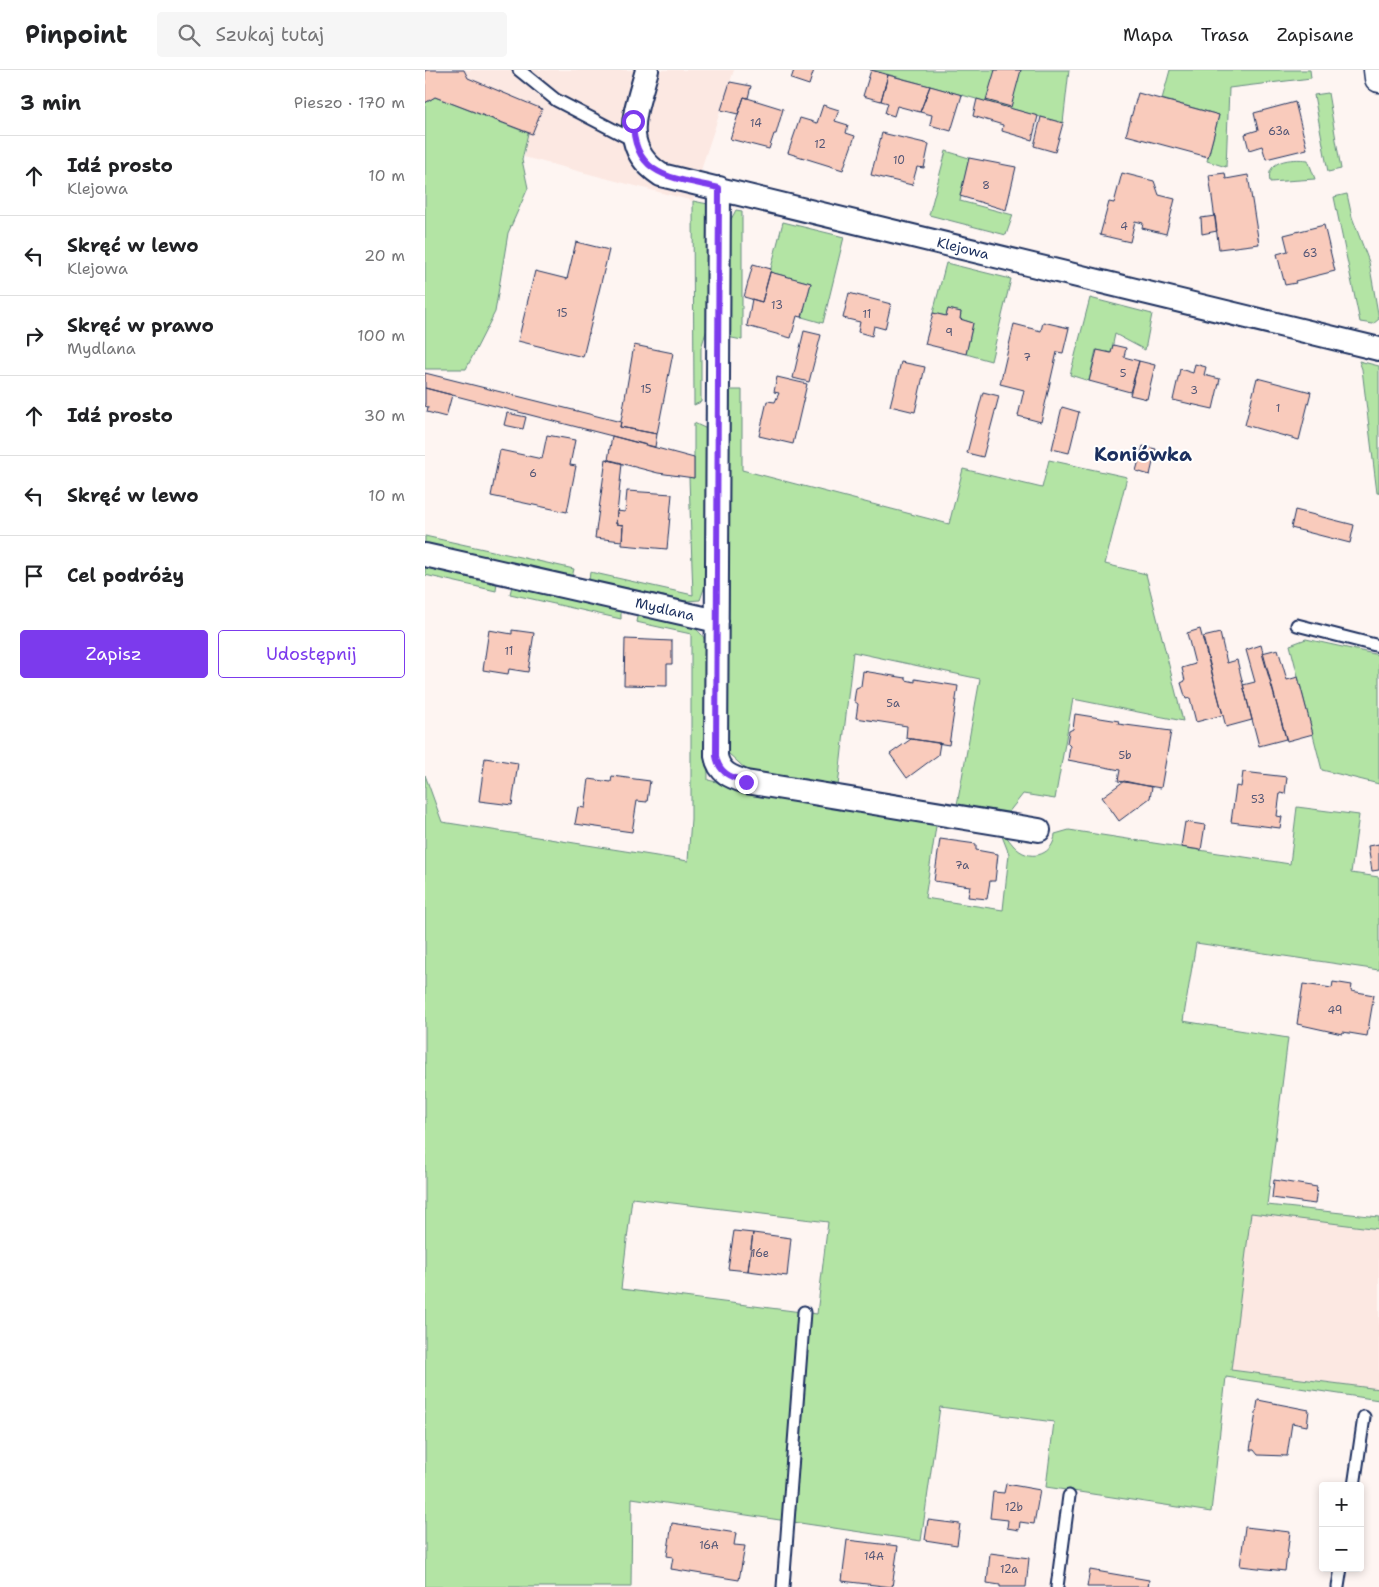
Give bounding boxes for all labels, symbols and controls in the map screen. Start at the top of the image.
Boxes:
search box [157,12,507,57]
text: Pinpoint [25,19,127,51]
icon: search [175,21,203,49]
text: Szukaj tutaj [215,22,324,47]
text: Mapa [1123,23,1173,47]
text: Trasa [1201,23,1249,47]
text: Zapisane [1277,23,1354,47]
text: 3 min [20,89,81,117]
text: Pieszo · 170 m [294,92,405,113]
route start [622,110,645,133]
house number: 14 [750,116,762,131]
house number: 63a [1268,124,1290,139]
house number: 12 [814,137,826,152]
text: Idź prosto [67,153,173,178]
house number: 10 [893,153,905,168]
icon: ahead [20,162,48,190]
text: 10 m [368,165,405,186]
text: Klejowa [67,178,128,199]
house number: 8 [982,178,990,193]
house number: 4 [1120,219,1128,234]
text: Skręć w lewo [67,233,199,258]
street label: Klejowa [935,233,991,263]
icon: left [20,242,48,270]
text: 20 m [364,245,405,266]
house number: 63 [1303,246,1317,261]
text: Klejowa [67,258,128,279]
house number: 13 [771,298,783,313]
house number: 15 [556,306,568,321]
house number: 11 [863,307,871,322]
text: Skręć w prawo [67,313,214,338]
icon: right [20,322,48,350]
text: 100 m [357,325,405,346]
house number: 9 [945,325,953,340]
text: Mydlana [67,338,136,359]
house number: 7 [1023,350,1031,365]
house number: 5 [1120,366,1127,381]
house number: 15 [640,382,652,397]
house number: 3 [1190,383,1198,398]
house number: 1 [1276,401,1280,416]
icon: ahead [20,402,48,430]
text: Idź prosto [67,403,173,428]
text: 30 m [364,405,405,426]
district label: Koniówka [1094,442,1192,467]
house number: 6 [529,466,537,481]
icon: left [20,482,48,510]
text: Skręć w lewo [67,483,199,508]
text: 10 m [368,485,405,506]
icon: arrive [20,562,48,590]
text: Cel podróży [67,563,184,588]
street label: Mydlana [634,593,697,625]
button: Zapisz [20,630,208,678]
button: Udostępnij [218,630,405,678]
house number: 11 [505,644,513,659]
house number: 5a [886,696,900,711]
house number: 5b [1118,748,1132,763]
route end [735,771,758,794]
house number: 53 [1251,792,1265,807]
house number: 7a [955,858,969,873]
house number: 49 [1328,1003,1342,1018]
house number: 16e [751,1246,769,1261]
map controls [1319,1482,1364,1572]
button: + [1319,1482,1364,1527]
house number: 12b [1005,1500,1023,1515]
button: − [1319,1527,1364,1572]
house number: 16A [699,1538,719,1553]
house number: 14A [864,1549,884,1564]
house number: 12a [1000,1562,1018,1577]

